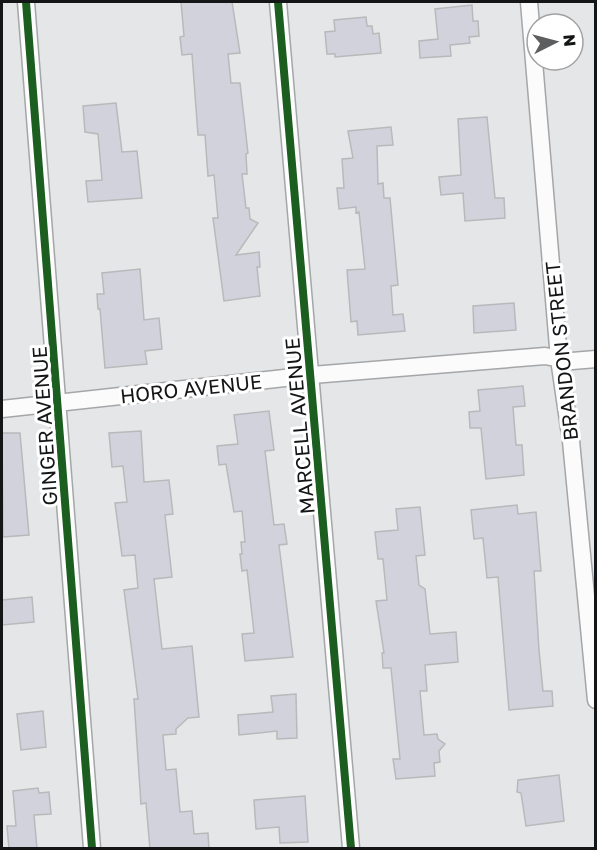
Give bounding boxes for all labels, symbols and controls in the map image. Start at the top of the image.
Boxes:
north arrow [525,12,585,72]
text: N [559,33,580,48]
street label: BRANDON STREET [540,260,582,442]
street label: MARCELL AVENUE [279,337,319,515]
street label: GINGER AVENUE [26,346,62,506]
street label: HORO AVENUE [119,369,263,407]

